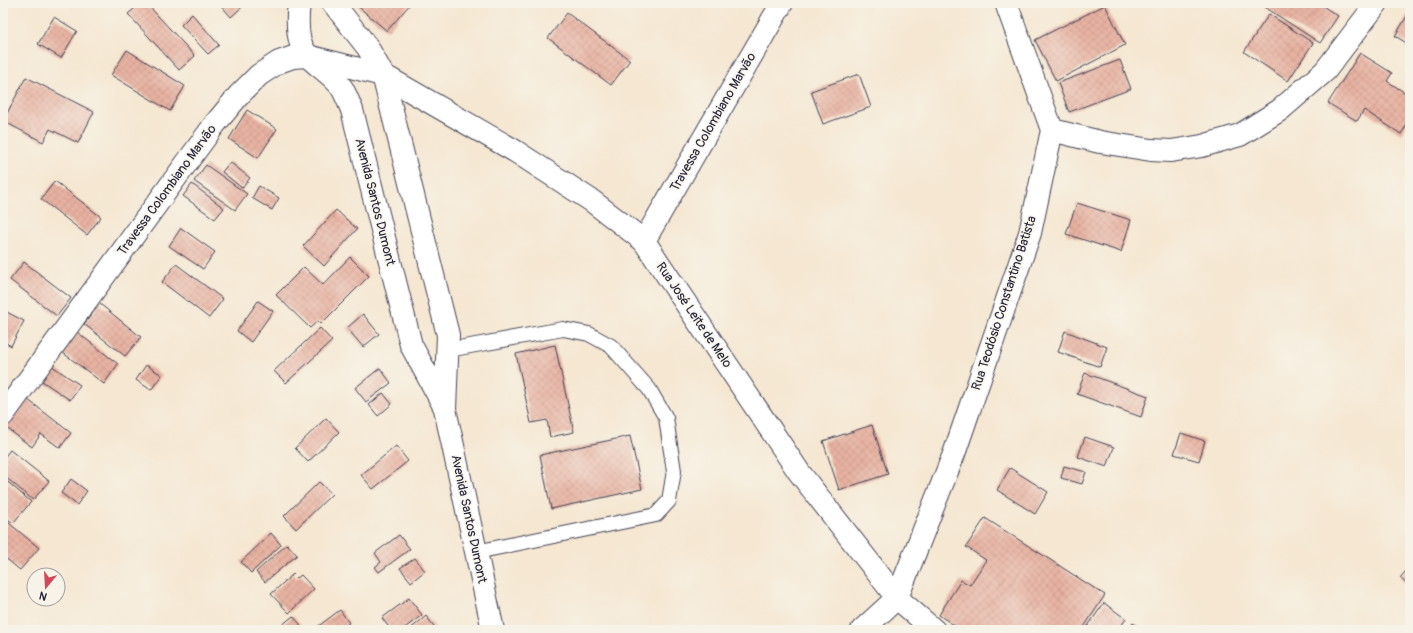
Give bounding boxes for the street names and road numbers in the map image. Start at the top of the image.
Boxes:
street label: Travessa Colombiano Marvão [667,50,759,194]
street label: Travessa Colombiano Marvão [114,121,220,259]
street label: Avenida Santos Dumont [351,137,399,268]
street label: Rua Teodósio Constantino Batista [968,214,1040,392]
street label: Rua José Leite de Melo [653,259,735,371]
street label: Avenida Santos Dumont [448,453,491,585]

